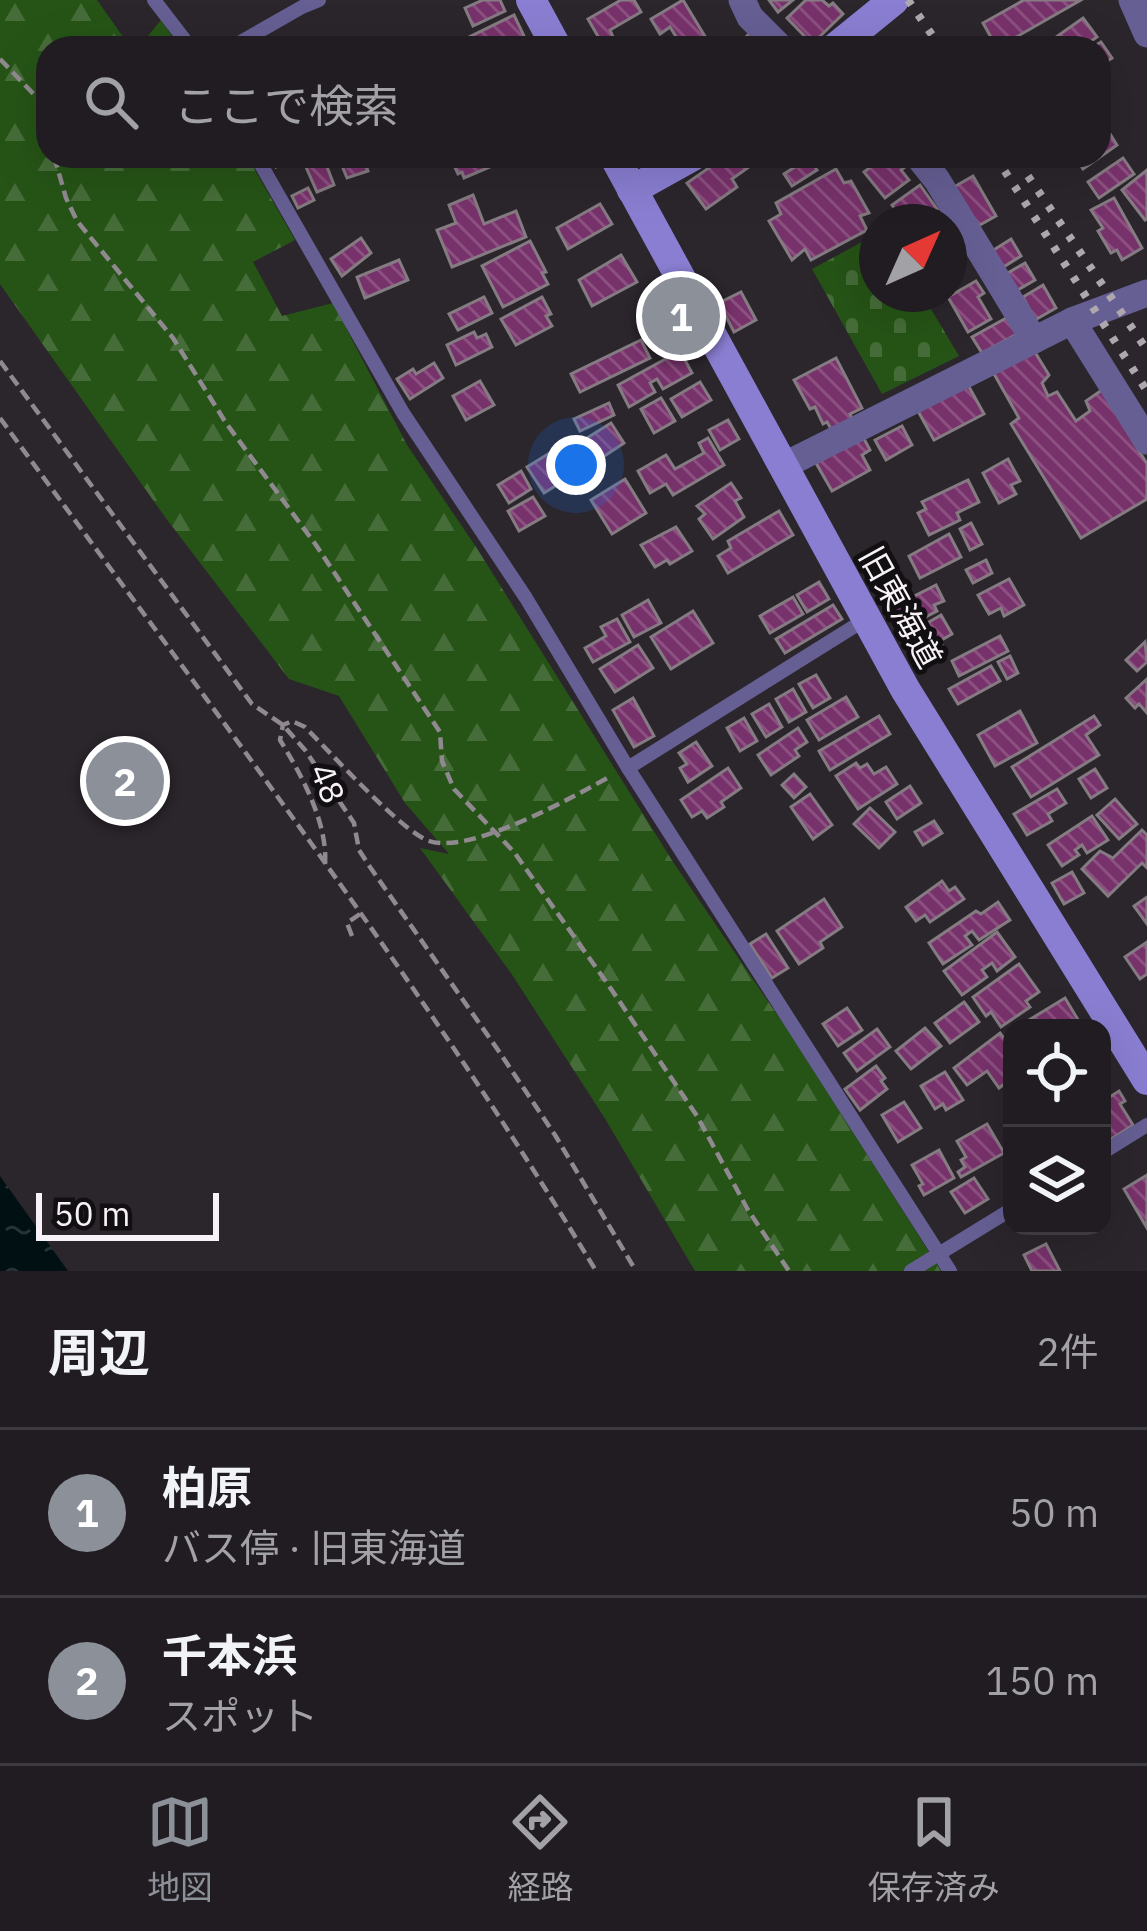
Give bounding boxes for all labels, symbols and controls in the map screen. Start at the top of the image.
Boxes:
search box [36,36,1111,168]
icon: search [78,69,144,135]
text: ここで検索 [174,76,399,134]
north arrow [859,204,967,312]
pin: 1 [642,271,720,361]
your location [546,435,606,495]
street label: 旧東海道 [851,539,952,675]
pin: 2 [86,736,164,826]
street label: 48 [301,756,356,809]
map controls [1003,1019,1111,1235]
button: locate [1003,1019,1111,1127]
button: layers [1003,1127,1111,1235]
scale bar [36,1187,219,1240]
text: 50 m [54,1192,130,1235]
text: 周辺 [48,1319,150,1385]
text: 2件 [1037,1326,1099,1377]
text: 柏原 [162,1458,252,1516]
text: 1 [75,1487,99,1538]
text: 50 m [1009,1487,1099,1538]
text: バス停 · 旧東海道 [162,1522,466,1573]
text: 千本浜 [162,1626,297,1684]
text: 2 [75,1655,99,1706]
text: 150 m [986,1655,1099,1706]
text: スポット [162,1690,318,1741]
tab: 地図 [147,1789,213,1909]
tab: 経路 [507,1789,573,1909]
tab: 保存済み [868,1789,1000,1909]

